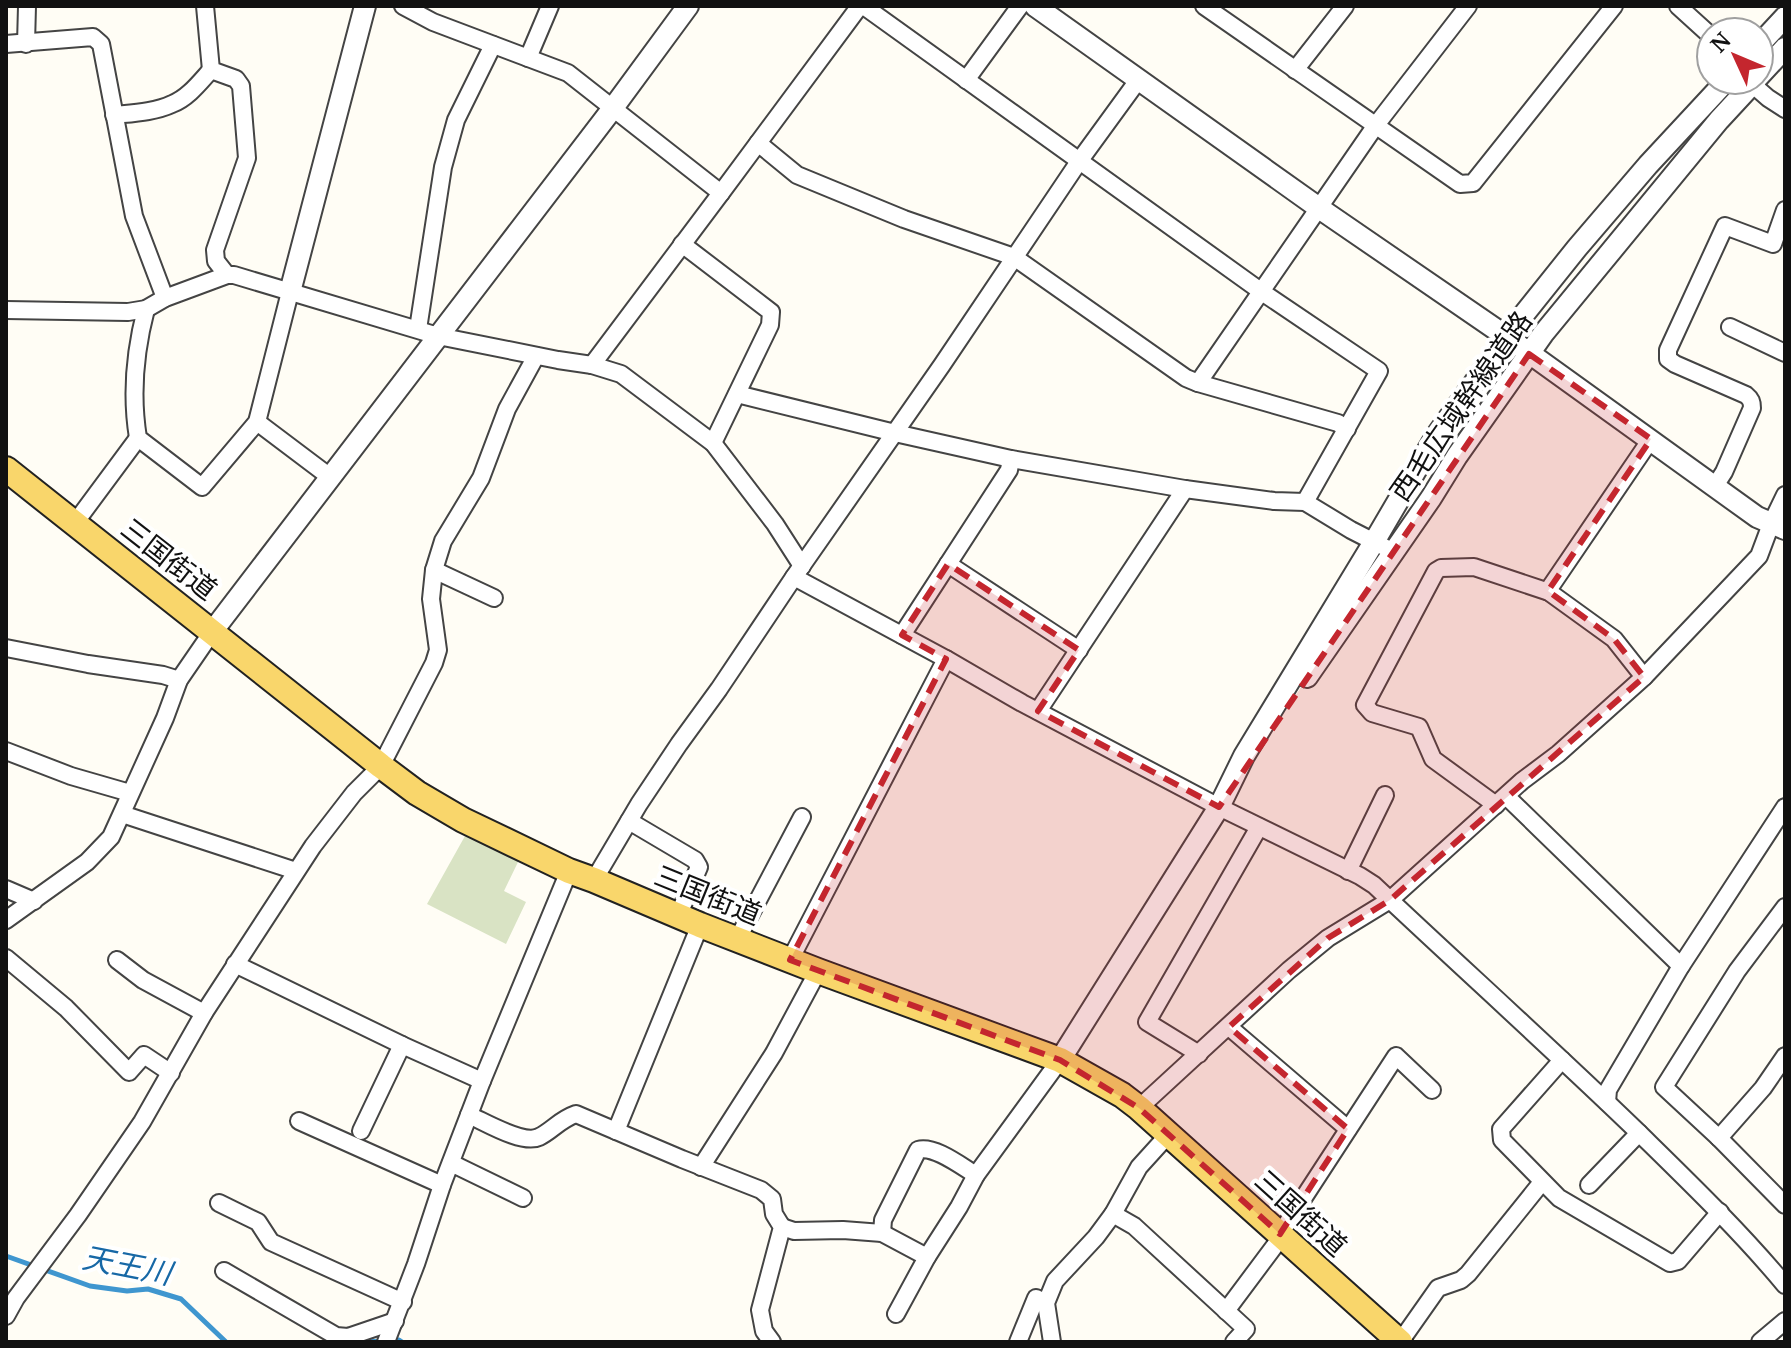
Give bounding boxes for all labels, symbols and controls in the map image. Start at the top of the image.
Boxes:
north arrow [1695,16,1775,96]
text: N [1703,25,1737,58]
street label: 西毛広域幹線道路 [1380,303,1540,508]
street label: 三国街道 [114,509,225,608]
street label: 三国街道 [649,855,767,933]
street label: 三国街道 [1247,1161,1356,1264]
water label: 天王川 [79,1236,178,1294]

